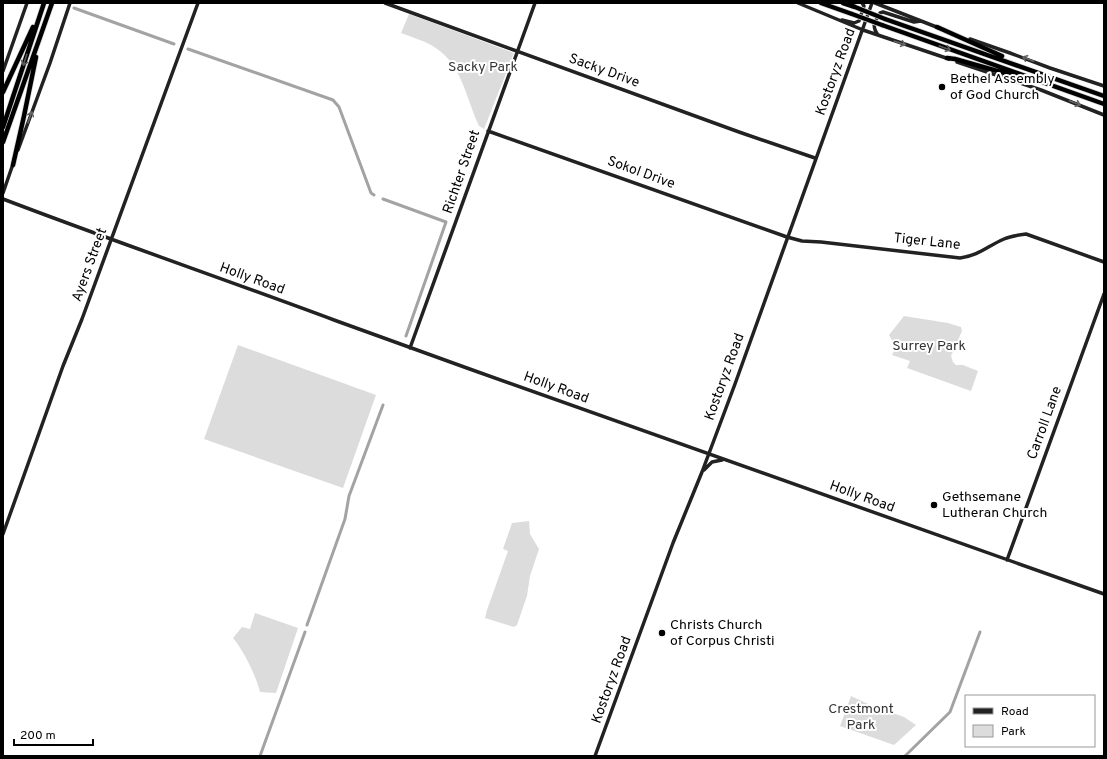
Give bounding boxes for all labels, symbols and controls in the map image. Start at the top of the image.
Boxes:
street label: Kostoryz Road [812,26,860,118]
one-way arrow [893,39,905,47]
one-way arrow [939,44,951,52]
street label: Sacky Drive [566,50,642,92]
one-way arrow [21,53,29,65]
one-way arrow [1022,55,1034,63]
park label: Sacky Park [448,59,518,76]
place label: Bethel Assembly of God Church [950,71,1055,104]
marker: Bethel Assembly of God Church [937,82,947,92]
one-way arrow [1069,100,1081,108]
one-way arrow [27,111,35,123]
street label: Richter Street [440,128,484,216]
street label: Sokol Drive [605,153,677,193]
street label: Ayers Street [69,226,111,304]
street label: Tiger Lane [893,230,961,254]
street label: Holly Road [217,259,287,299]
street label: Kostoryz Road [701,331,749,423]
park label: Surrey Park [892,338,966,355]
street label: Holly Road [521,368,591,408]
street label: Carroll Lane [1024,384,1066,462]
street label: Holly Road [827,477,897,517]
place label: Gethsemane Lutheran Church [942,489,1047,522]
marker: Gethsemane Lutheran Church [929,500,939,510]
place label: Christs Church of Corpus Christi [670,617,775,650]
marker: Christs Church of Corpus Christi [657,628,667,638]
street label: Kostoryz Road [588,634,636,726]
legend [965,695,1095,747]
park label: Crestmont Park [828,701,894,734]
text: Road [1001,704,1029,720]
scale bar [14,721,93,747]
text: Park [1001,724,1026,740]
text: 200 m [20,728,56,744]

